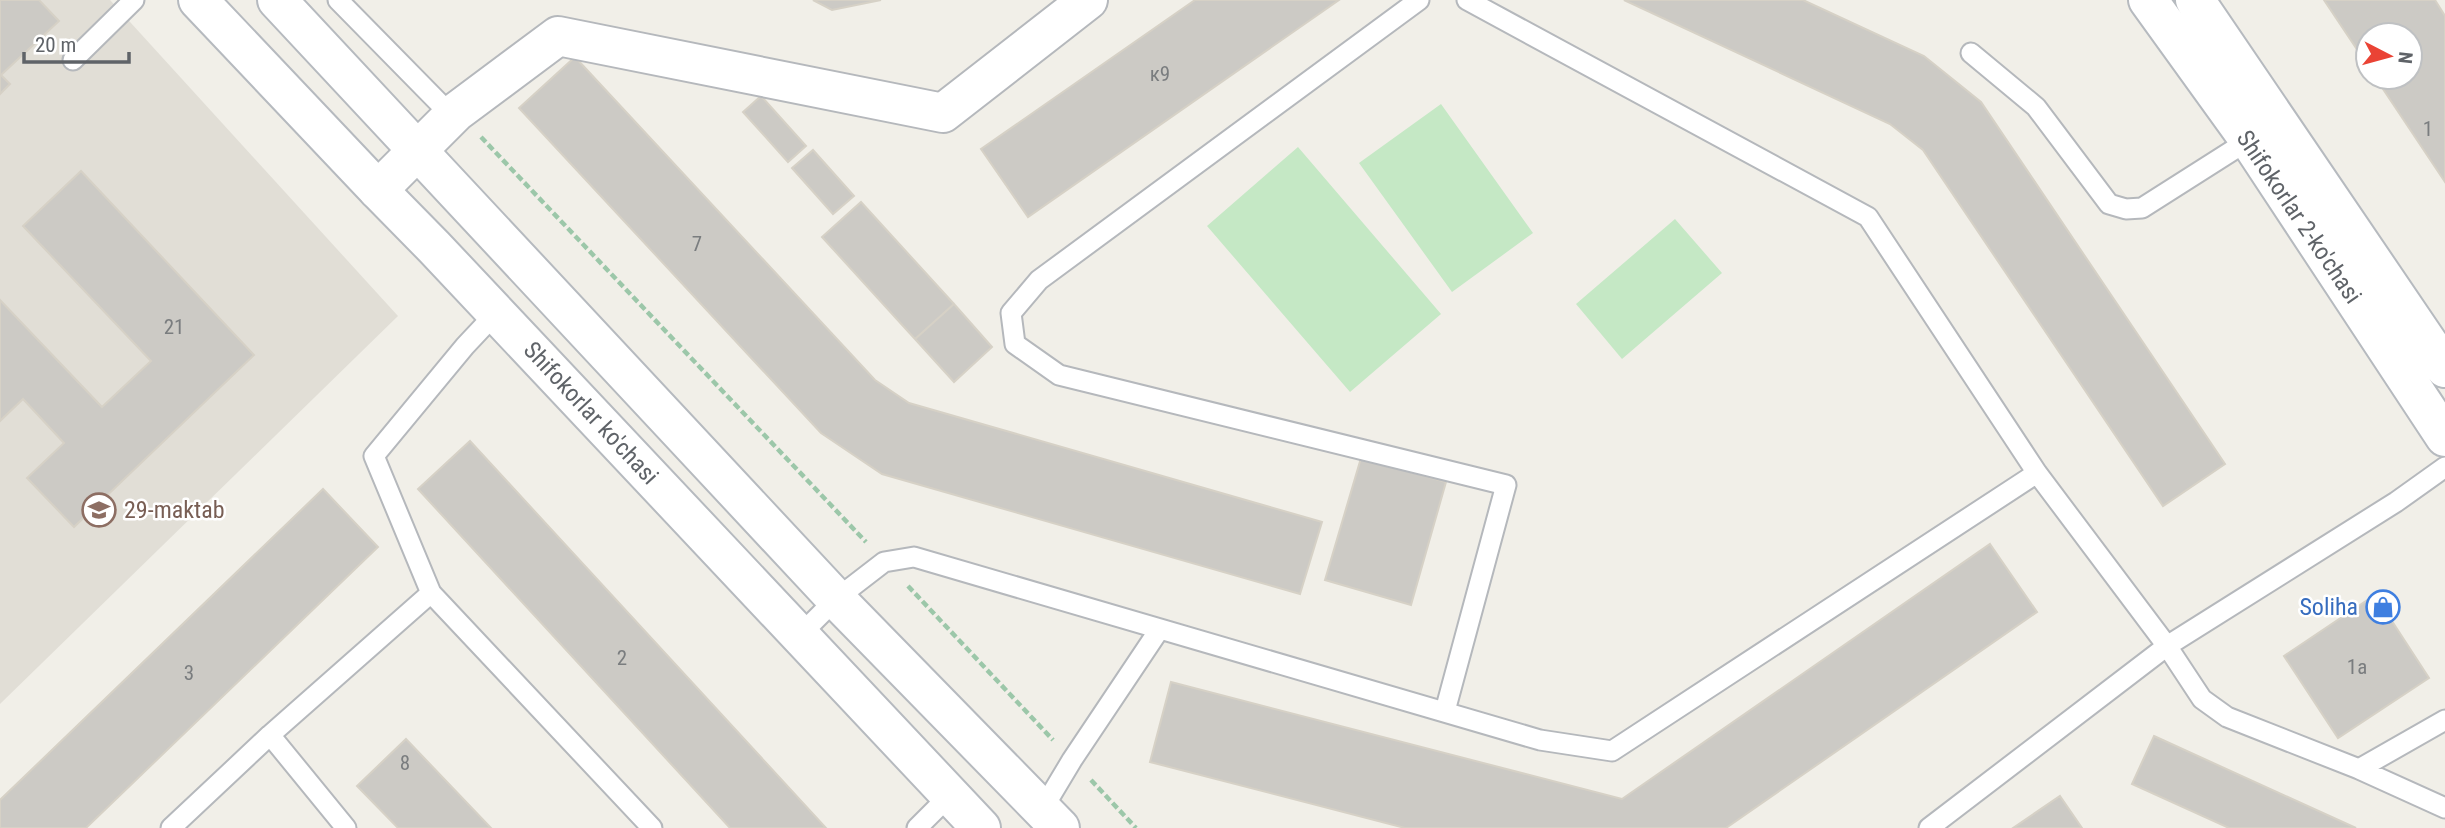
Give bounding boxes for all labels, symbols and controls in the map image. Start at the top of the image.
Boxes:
scale bar [24,21,130,65]
north arrow [2354,21,2424,91]
text: 20 m [35,33,76,57]
text: N [2393,51,2417,65]
house number: к9 [1150,62,1170,86]
house number: 1 [2423,117,2433,141]
street label: Shifokorlar 2-ko'chasi [2231,125,2367,309]
house number: 7 [692,232,702,256]
house number: 21 [164,315,184,339]
street label: Shifokorlar ko'chasi [518,336,664,490]
school or university icon: 29-maktab [80,491,118,529]
place label: 29-maktab [124,496,224,524]
shop icon: Soliha [2364,588,2402,626]
place label: Soliha [2299,593,2358,621]
house number: 2 [617,646,627,670]
house number: 1a [2347,655,2367,679]
house number: 3 [184,661,194,685]
house number: 8 [400,751,410,775]

